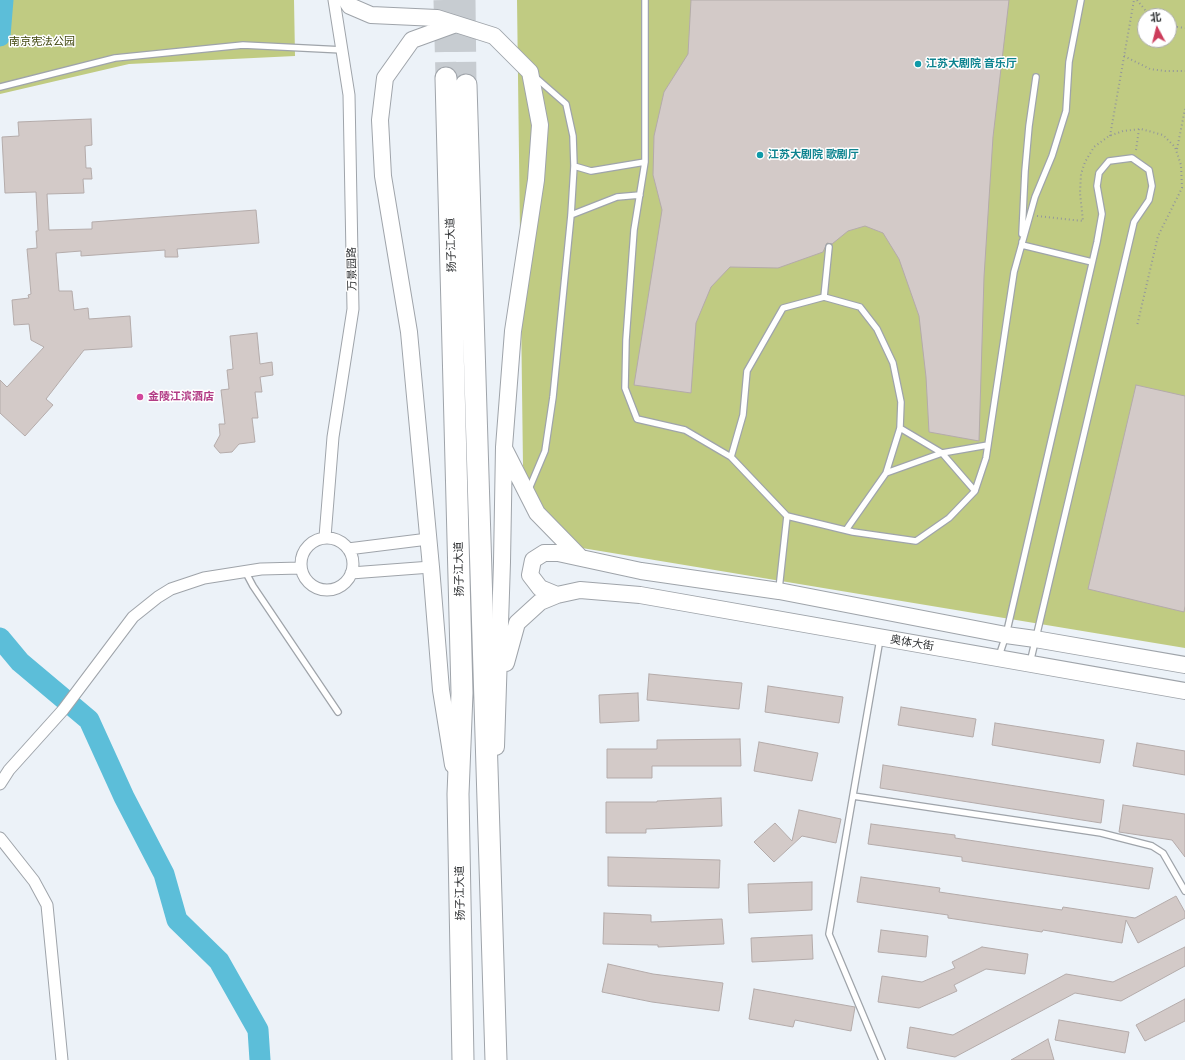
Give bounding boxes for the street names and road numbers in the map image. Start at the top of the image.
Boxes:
street label: 扬子江大道 [443,217,459,273]
street label: 万景园路 [345,247,359,291]
street label: 扬子江大道 [452,541,466,597]
street label: 奥体大街 [889,633,935,653]
street label: 扬子江大道 [453,865,467,921]

